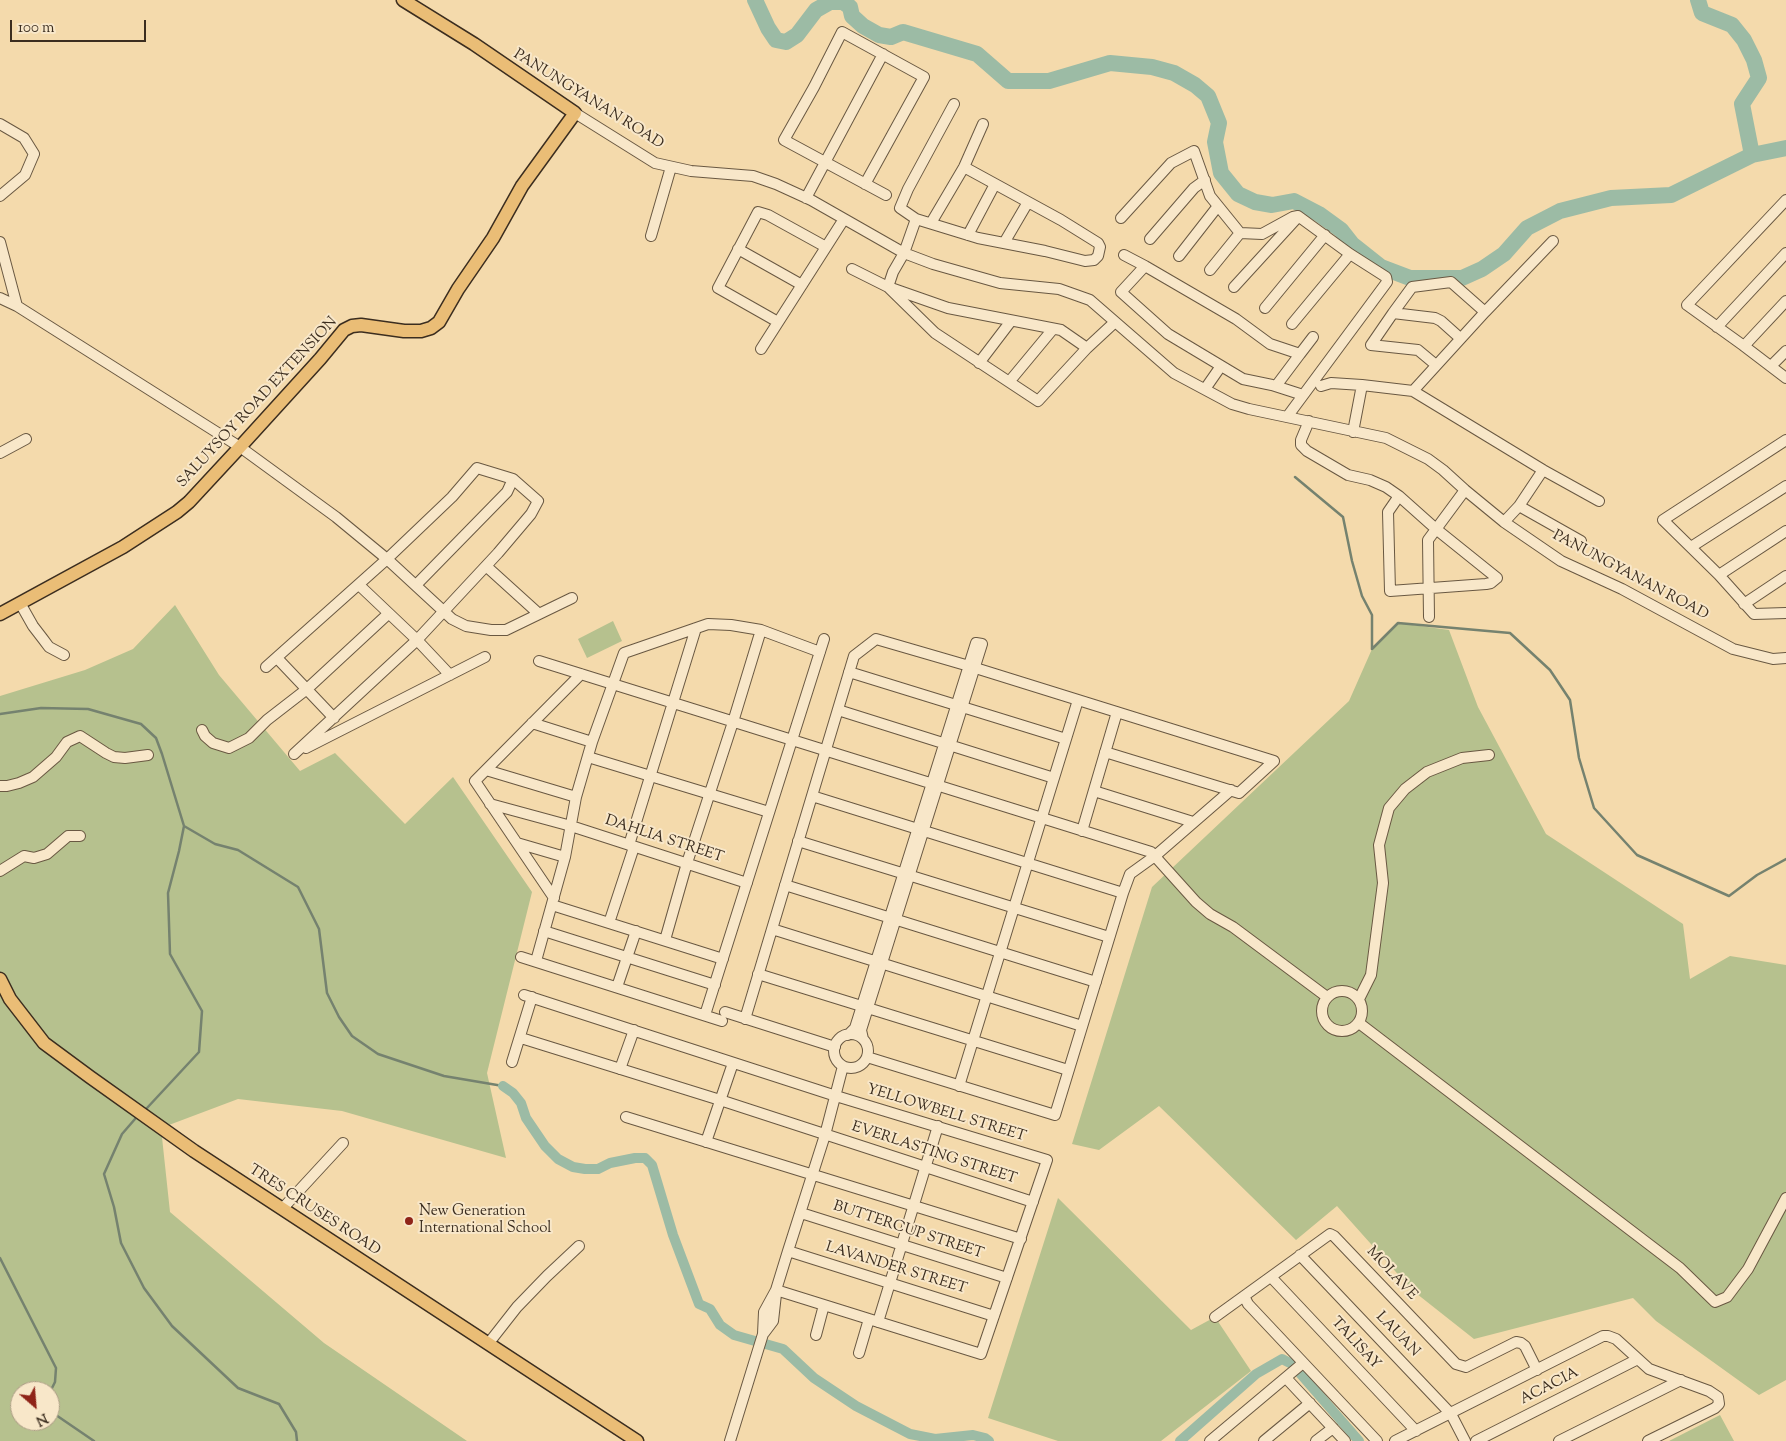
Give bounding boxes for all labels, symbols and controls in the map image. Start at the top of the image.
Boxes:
scale bar [12,10,149,42]
text: 100 m [18,18,54,39]
street label: PANUNGYANAN ROAD [509,46,667,154]
street label: SALUYSOY ROAD EXTENSION [174,314,342,492]
street label: PANUNGYANAN ROAD [1549,527,1711,625]
street label: DAHLIA STREET [603,812,725,868]
street label: YELLOWBELL STREET [864,1081,1028,1147]
street label: EVERLASTING STREET [849,1119,1019,1189]
street label: TRES CRUSES ROAD [245,1162,383,1260]
street label: BUTTERCUP STREET [831,1198,985,1264]
place label: New Generation International School [419,1203,552,1238]
marker: New Generation International School [403,1215,415,1227]
street label: LAVANDER STREET [823,1239,969,1299]
street label: MOLAVE [1362,1243,1420,1305]
street label: LAUAN [1371,1309,1423,1361]
street label: TALISAY [1326,1314,1384,1374]
street label: ACACIA [1518,1365,1582,1409]
north arrow [10,1381,60,1431]
text: N [32,1407,51,1430]

